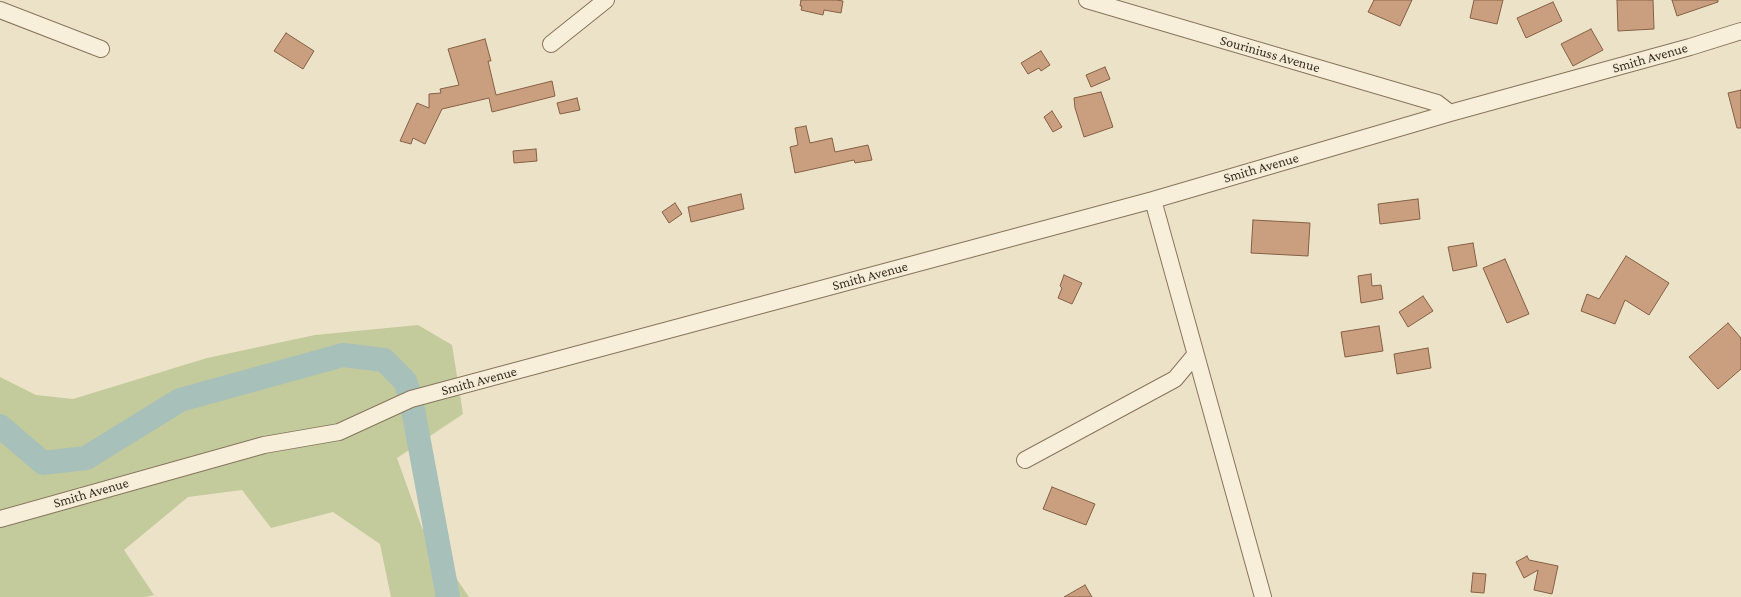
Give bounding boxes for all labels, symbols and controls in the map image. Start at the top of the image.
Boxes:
street label: Souriniuss Avenue [1218,32,1322,76]
street label: Smith Avenue [1610,39,1690,77]
street label: Smith Avenue [1221,149,1301,187]
street label: Smith Avenue [830,258,910,294]
street label: Smith Avenue [439,363,519,399]
street label: Smith Avenue [51,474,131,512]

